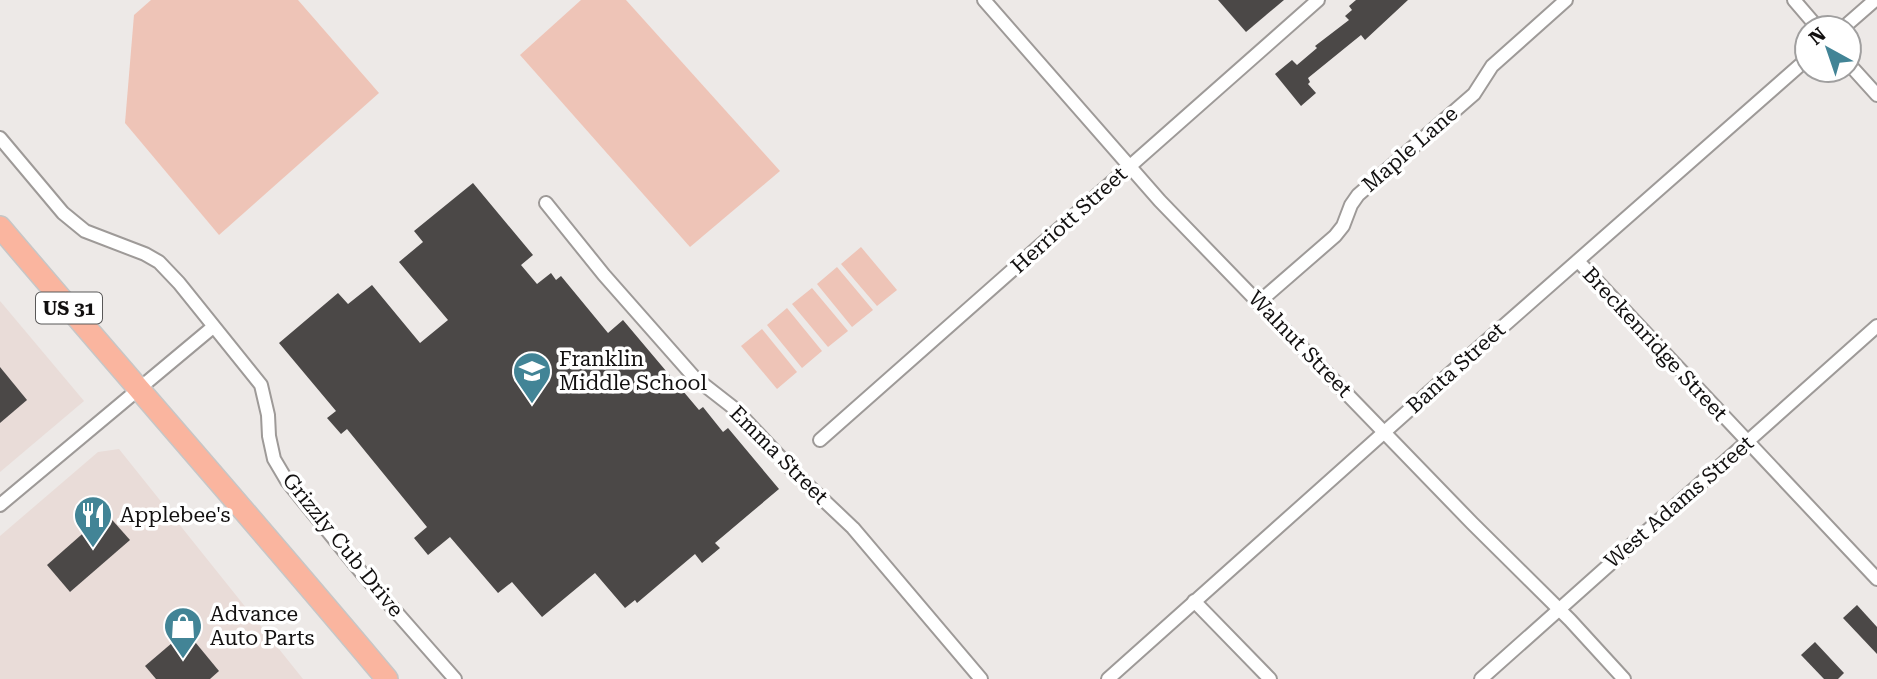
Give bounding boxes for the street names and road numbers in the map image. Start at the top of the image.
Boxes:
street label: Maple Lane [1358,101,1462,197]
street label: Herriott Street [1006,162,1132,278]
street label: Breckenridge Street [1578,262,1732,426]
street label: Walnut Street [1243,286,1357,402]
road number: US 31 [36,292,102,324]
street label: Banta Street [1402,318,1510,418]
street label: Emma Street [725,401,833,509]
street label: West Adams Street [1600,431,1758,573]
street label: Grizzly Cub Drive [278,468,408,622]

